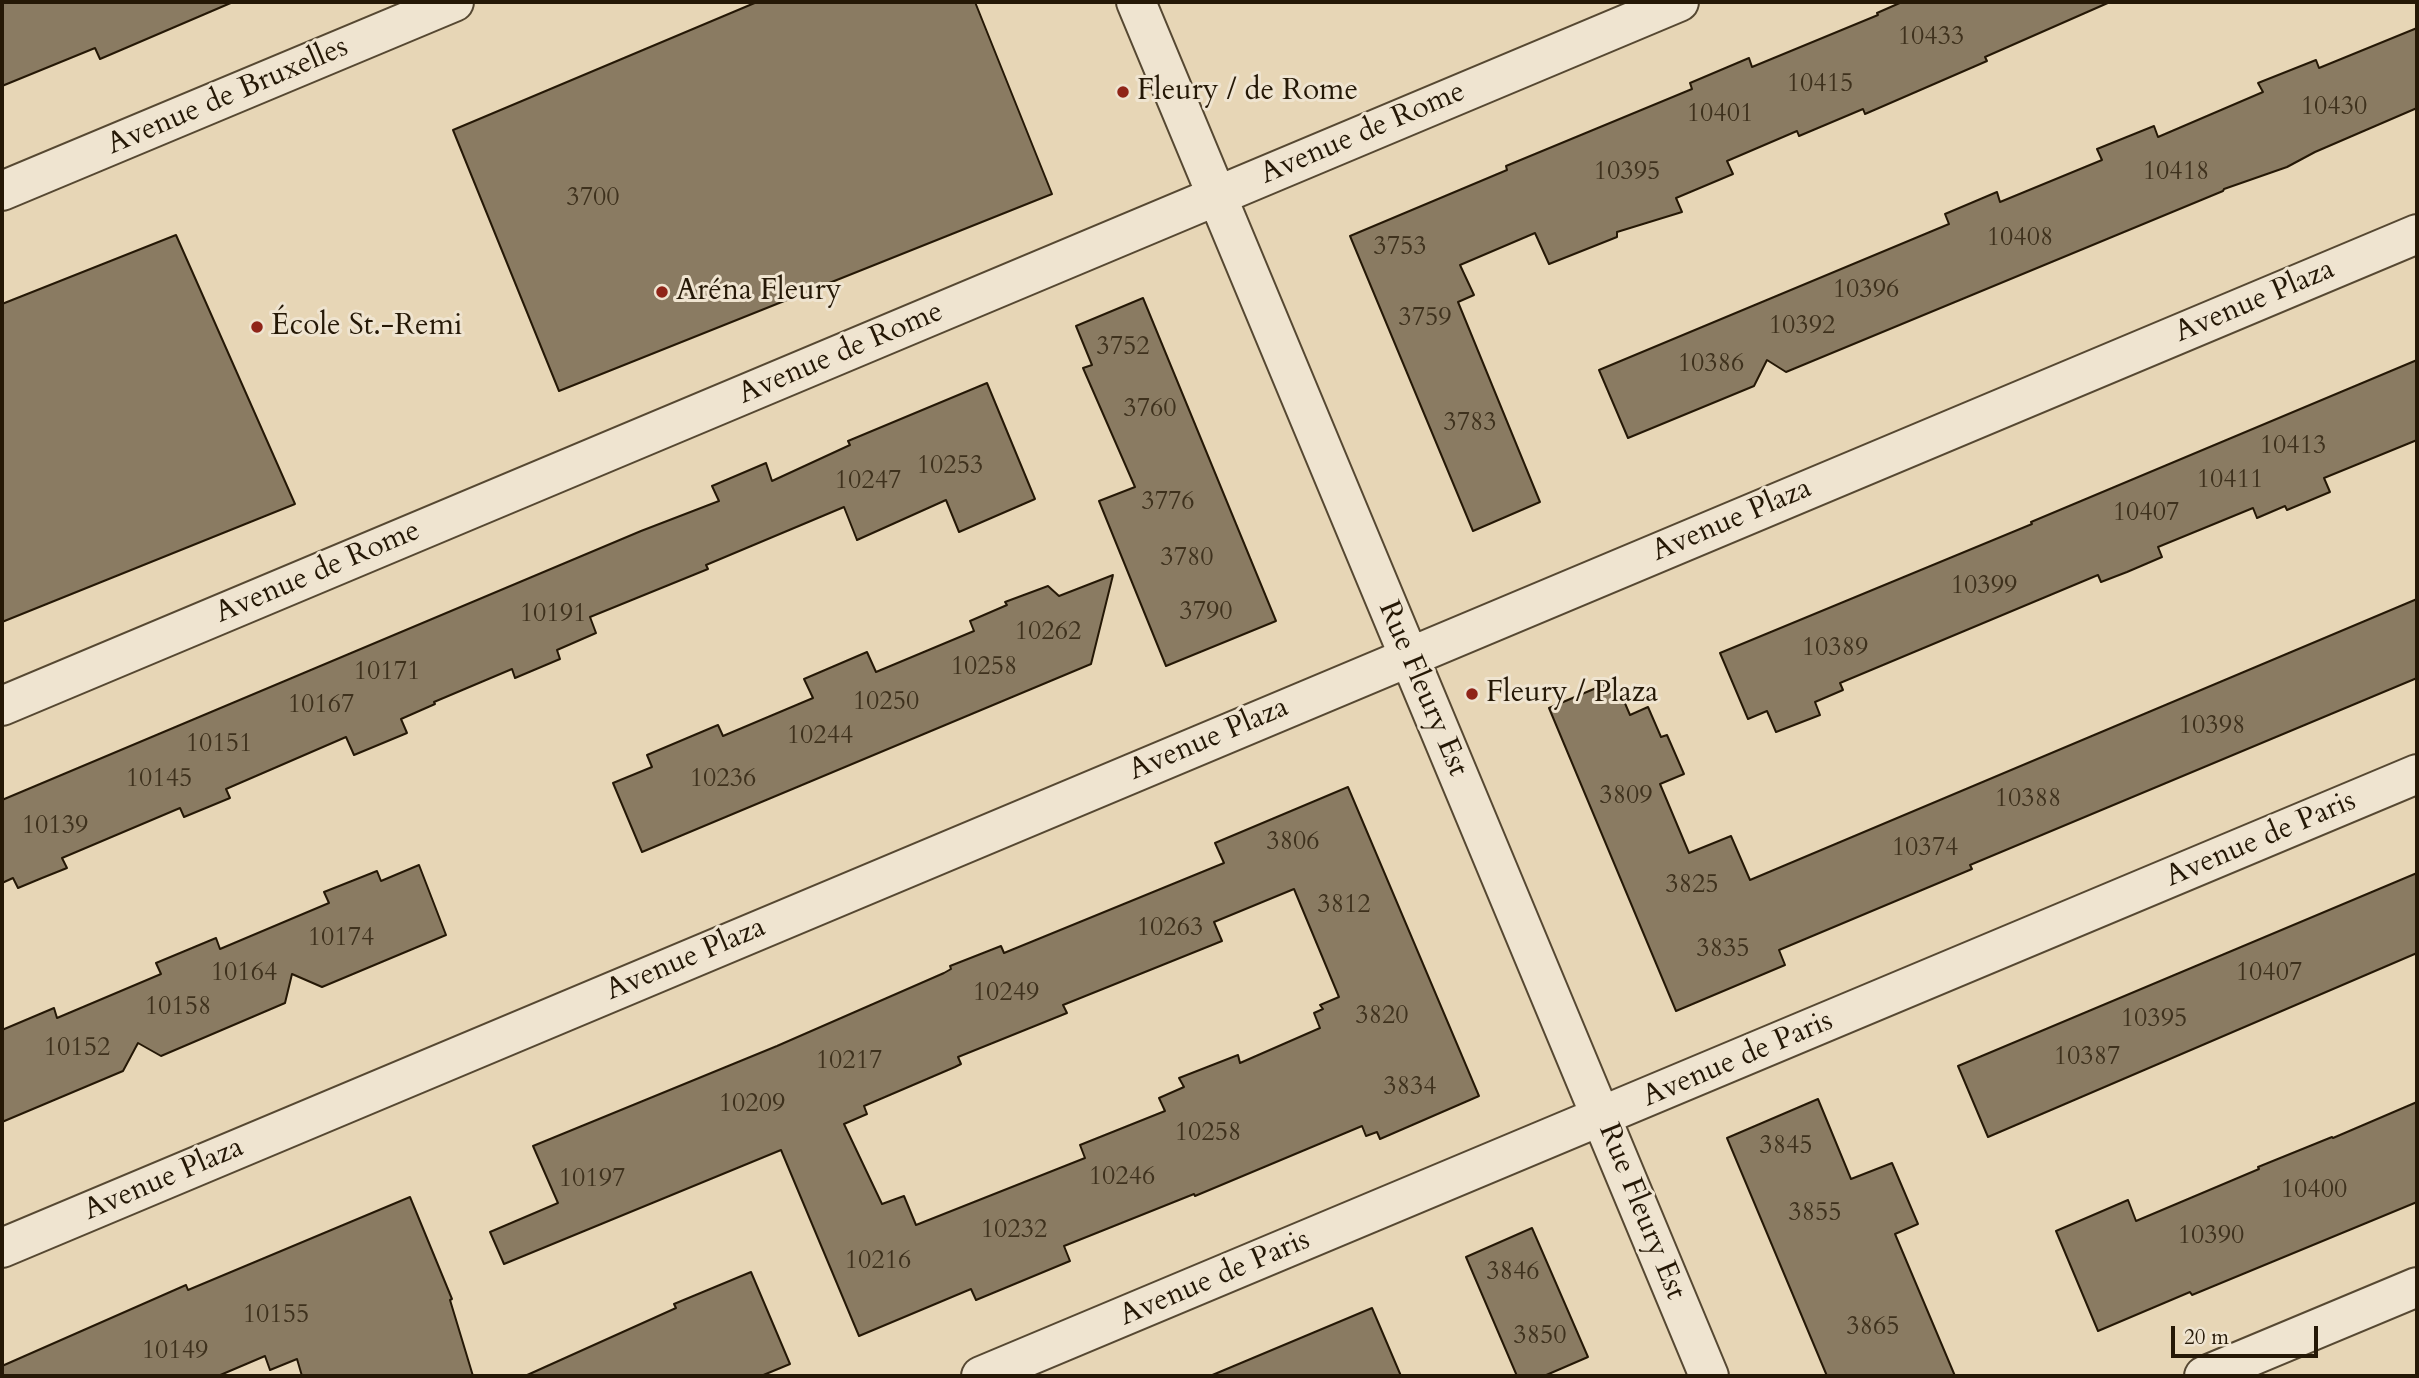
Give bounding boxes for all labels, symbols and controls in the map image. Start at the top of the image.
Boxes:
house number: 10433 [1898,22,1964,54]
street label: Avenue de Bruxelles [102,30,354,164]
house number: 10415 [1787,69,1853,101]
place label: Fleury / de Rome [1137,74,1358,110]
street label: Avenue de Rome [1255,75,1471,193]
marker: Fleury / de Rome [1115,84,1131,100]
house number: 10430 [2301,92,2367,124]
house number: 10401 [1687,99,1753,131]
house number: 10395 [1594,157,1660,189]
house number: 10418 [2143,157,2209,189]
house number: 3700 [566,183,620,215]
house number: 10408 [1987,223,2053,255]
house number: 3753 [1373,232,1427,264]
street label: Avenue Plaza [2170,252,2340,352]
place label: Aréna Fleury [676,274,842,310]
house number: 10396 [1833,275,1899,307]
marker: Aréna Fleury [654,284,670,300]
street label: Avenue de Rome [733,295,949,413]
house number: 3759 [1398,303,1452,335]
place label: École St.-Remi [271,309,462,345]
house number: 10392 [1769,311,1835,343]
marker: École St.-Remi [249,319,265,335]
house number: 3752 [1096,332,1150,364]
house number: 10386 [1678,349,1744,381]
house number: 3760 [1123,394,1177,426]
house number: 3783 [1443,408,1497,440]
house number: 10413 [2260,431,2326,463]
house number: 10253 [917,451,983,483]
house number: 10411 [2197,465,2263,497]
house number: 10247 [835,466,901,498]
street label: Avenue Plaza [1647,471,1817,571]
house number: 3776 [1141,487,1195,519]
house number: 10407 [2113,498,2179,530]
street label: Avenue de Rome [210,514,426,632]
house number: 3780 [1160,543,1214,575]
house number: 10399 [1951,571,2017,603]
street label: Rue Fleury Est [1369,596,1475,782]
house number: 3790 [1179,597,1233,629]
house number: 10191 [520,599,586,631]
house number: 10262 [1015,617,1081,649]
house number: 10389 [1802,633,1868,665]
house number: 10258 [951,652,1017,684]
house number: 10171 [354,657,420,689]
place label: Fleury / Plaza [1486,676,1658,712]
marker: Fleury / Plaza [1464,686,1480,702]
house number: 10250 [853,687,919,719]
house number: 10167 [288,690,354,722]
street label: Avenue Plaza [1124,690,1294,790]
house number: 10398 [2179,711,2245,743]
house number: 10244 [787,721,853,753]
house number: 10151 [186,729,252,761]
house number: 10145 [126,764,192,796]
house number: 10236 [690,764,756,796]
house number: 3809 [1599,781,1653,813]
house number: 10388 [1995,784,2061,816]
street label: Avenue de Paris [2160,784,2362,896]
house number: 10139 [22,811,88,843]
house number: 3806 [1266,827,1320,859]
house number: 10374 [1892,833,1958,865]
house number: 3825 [1665,870,1719,902]
house number: 3812 [1317,890,1371,922]
street label: Avenue Plaza [601,910,771,1010]
house number: 10263 [1137,913,1203,945]
house number: 10174 [308,923,374,955]
house number: 3835 [1696,934,1750,966]
house number: 10164 [211,958,277,990]
house number: 10407 [2236,958,2302,990]
house number: 10249 [973,978,1039,1010]
house number: 10158 [145,992,211,1024]
house number: 3820 [1355,1001,1409,1033]
street label: Avenue de Paris [1637,1004,1839,1116]
house number: 10395 [2121,1004,2187,1036]
house number: 10152 [44,1033,110,1065]
house number: 10387 [2054,1042,2120,1074]
house number: 10217 [816,1046,882,1078]
house number: 3834 [1383,1072,1437,1104]
house number: 10209 [719,1089,785,1121]
house number: 10258 [1175,1118,1241,1150]
street label: Rue Fleury Est [1589,1119,1693,1305]
street label: Avenue Plaza [79,1130,249,1230]
house number: 3845 [1759,1131,1813,1163]
house number: 10246 [1089,1162,1155,1194]
house number: 10197 [559,1164,625,1196]
house number: 10400 [2281,1175,2347,1207]
house number: 3855 [1788,1198,1842,1230]
house number: 10232 [981,1215,1047,1247]
house number: 10390 [2178,1221,2244,1253]
street label: Avenue de Paris [1114,1223,1316,1335]
house number: 10216 [845,1246,911,1278]
house number: 3846 [1486,1257,1540,1289]
house number: 10155 [243,1300,309,1332]
house number: 3865 [1846,1312,1900,1344]
scale bar [2174,1312,2321,1356]
house number: 3850 [1513,1321,1567,1353]
text: 20 m [2184,1323,2229,1352]
house number: 10149 [142,1336,208,1368]

